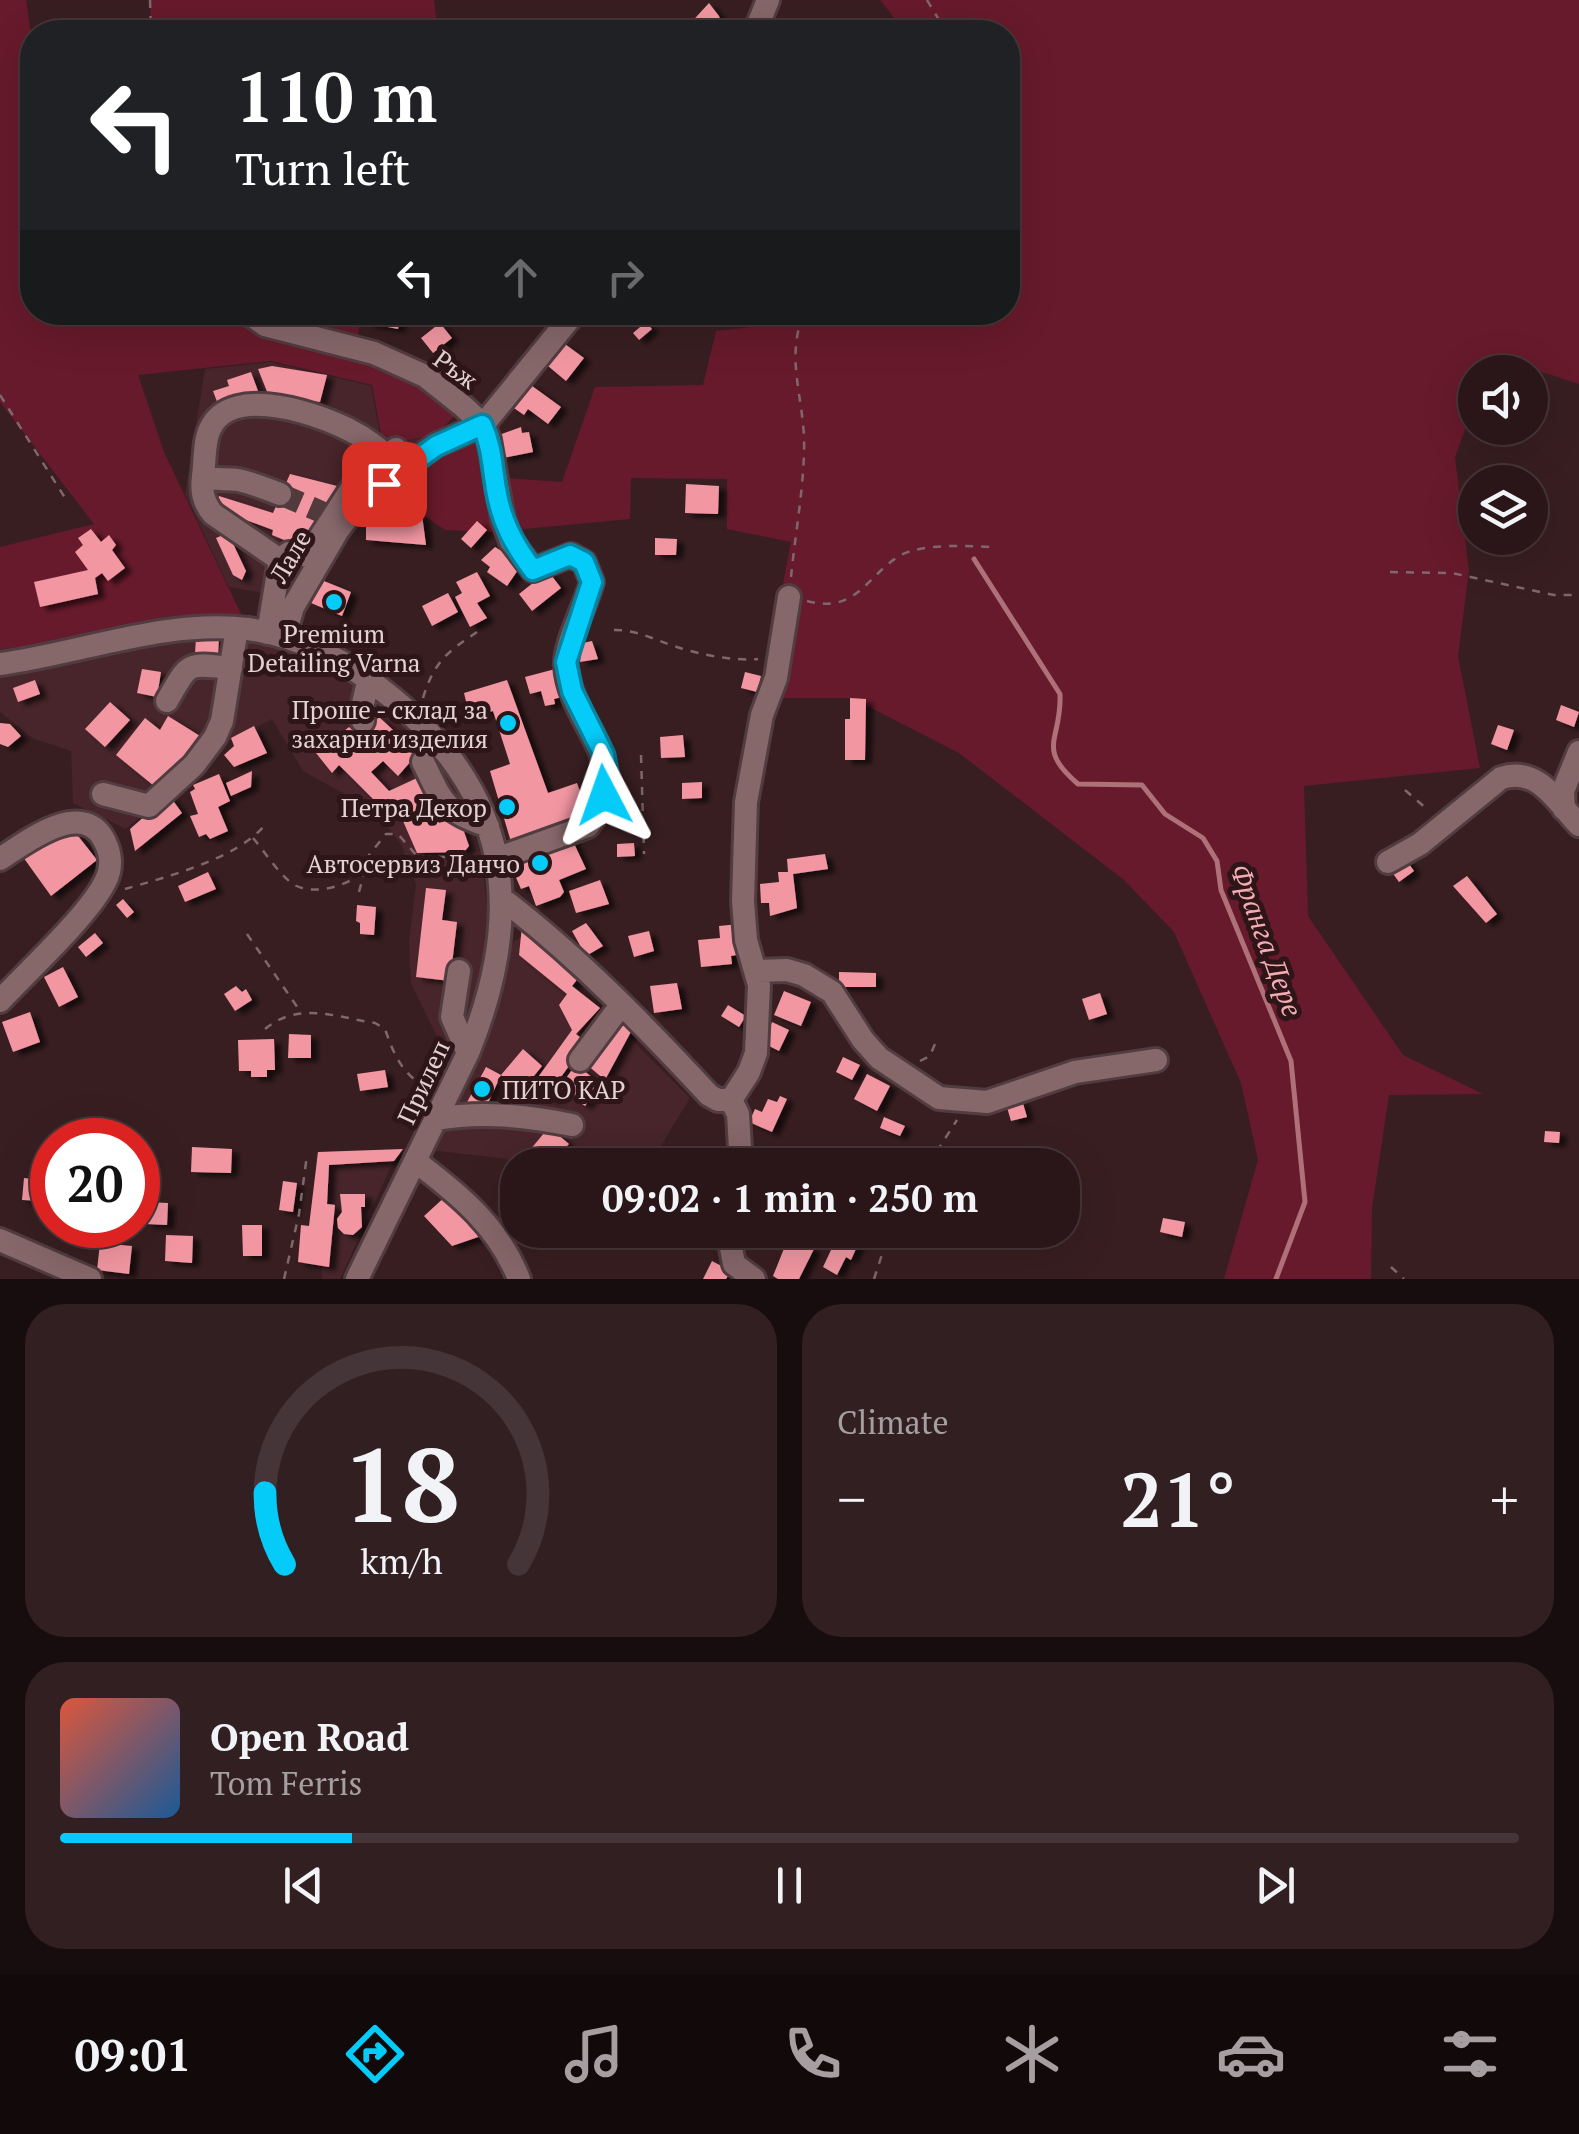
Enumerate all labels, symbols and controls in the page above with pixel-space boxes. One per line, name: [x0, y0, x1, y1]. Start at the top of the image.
text: 110 m: [235, 49, 437, 142]
icon: left: [70, 60, 200, 190]
text: Turn left: [235, 138, 410, 198]
icon: left: [388, 250, 443, 305]
icon: ahead: [493, 250, 548, 305]
icon: right: [598, 250, 653, 305]
street label: Ръж: [427, 342, 485, 397]
map controls: [1458, 355, 1548, 555]
button: sound: [1458, 355, 1548, 445]
pin: [342, 442, 427, 527]
icon: arrive: [357, 457, 412, 512]
button: layers: [1458, 465, 1548, 555]
street label: Лале: [261, 524, 318, 589]
marker: Premium Detailing Varna: [323, 591, 345, 613]
place label: Premium Detailing Varna: [248, 617, 421, 679]
place label: Проше - склад за захарни изделия: [291, 693, 488, 755]
marker: Проше - склад за захарни изделия: [497, 712, 519, 734]
position arrow: [552, 743, 656, 847]
place label: Петра Декор: [341, 791, 487, 824]
marker: Петра Декор: [496, 796, 518, 818]
place label: Автосервиз Данчо: [306, 847, 520, 880]
marker: Автосервиз Данчо: [529, 852, 551, 874]
water label: Франга Дере: [1222, 859, 1312, 1022]
street label: Прилеп: [389, 1035, 457, 1129]
place label: ПИТО КАР: [502, 1073, 625, 1106]
marker: ПИТО КАР: [471, 1078, 493, 1100]
speed limit sign: 20: [30, 1118, 160, 1248]
text: 09:02 · 1 min · 250 m: [602, 1173, 978, 1223]
text: Climate: [837, 1401, 949, 1443]
text: 18: [342, 1414, 460, 1552]
text: 21°: [1120, 1449, 1236, 1548]
text: −: [837, 1462, 866, 1535]
text: +: [1490, 1462, 1519, 1535]
text: km/h: [360, 1537, 442, 1584]
text: Open Road: [210, 1712, 409, 1762]
text: Tom Ferris: [210, 1762, 362, 1804]
icon: previous: [276, 1858, 331, 1913]
icon: pause: [762, 1858, 817, 1913]
icon: next: [1248, 1858, 1303, 1913]
icon: directions: [340, 2019, 410, 2089]
icon: music: [559, 2019, 629, 2089]
icon: phone: [778, 2019, 848, 2089]
icon: climate: [997, 2019, 1067, 2089]
icon: car: [1216, 2019, 1286, 2089]
icon: filters: [1435, 2019, 1505, 2089]
text: 09:01: [74, 2024, 192, 2084]

